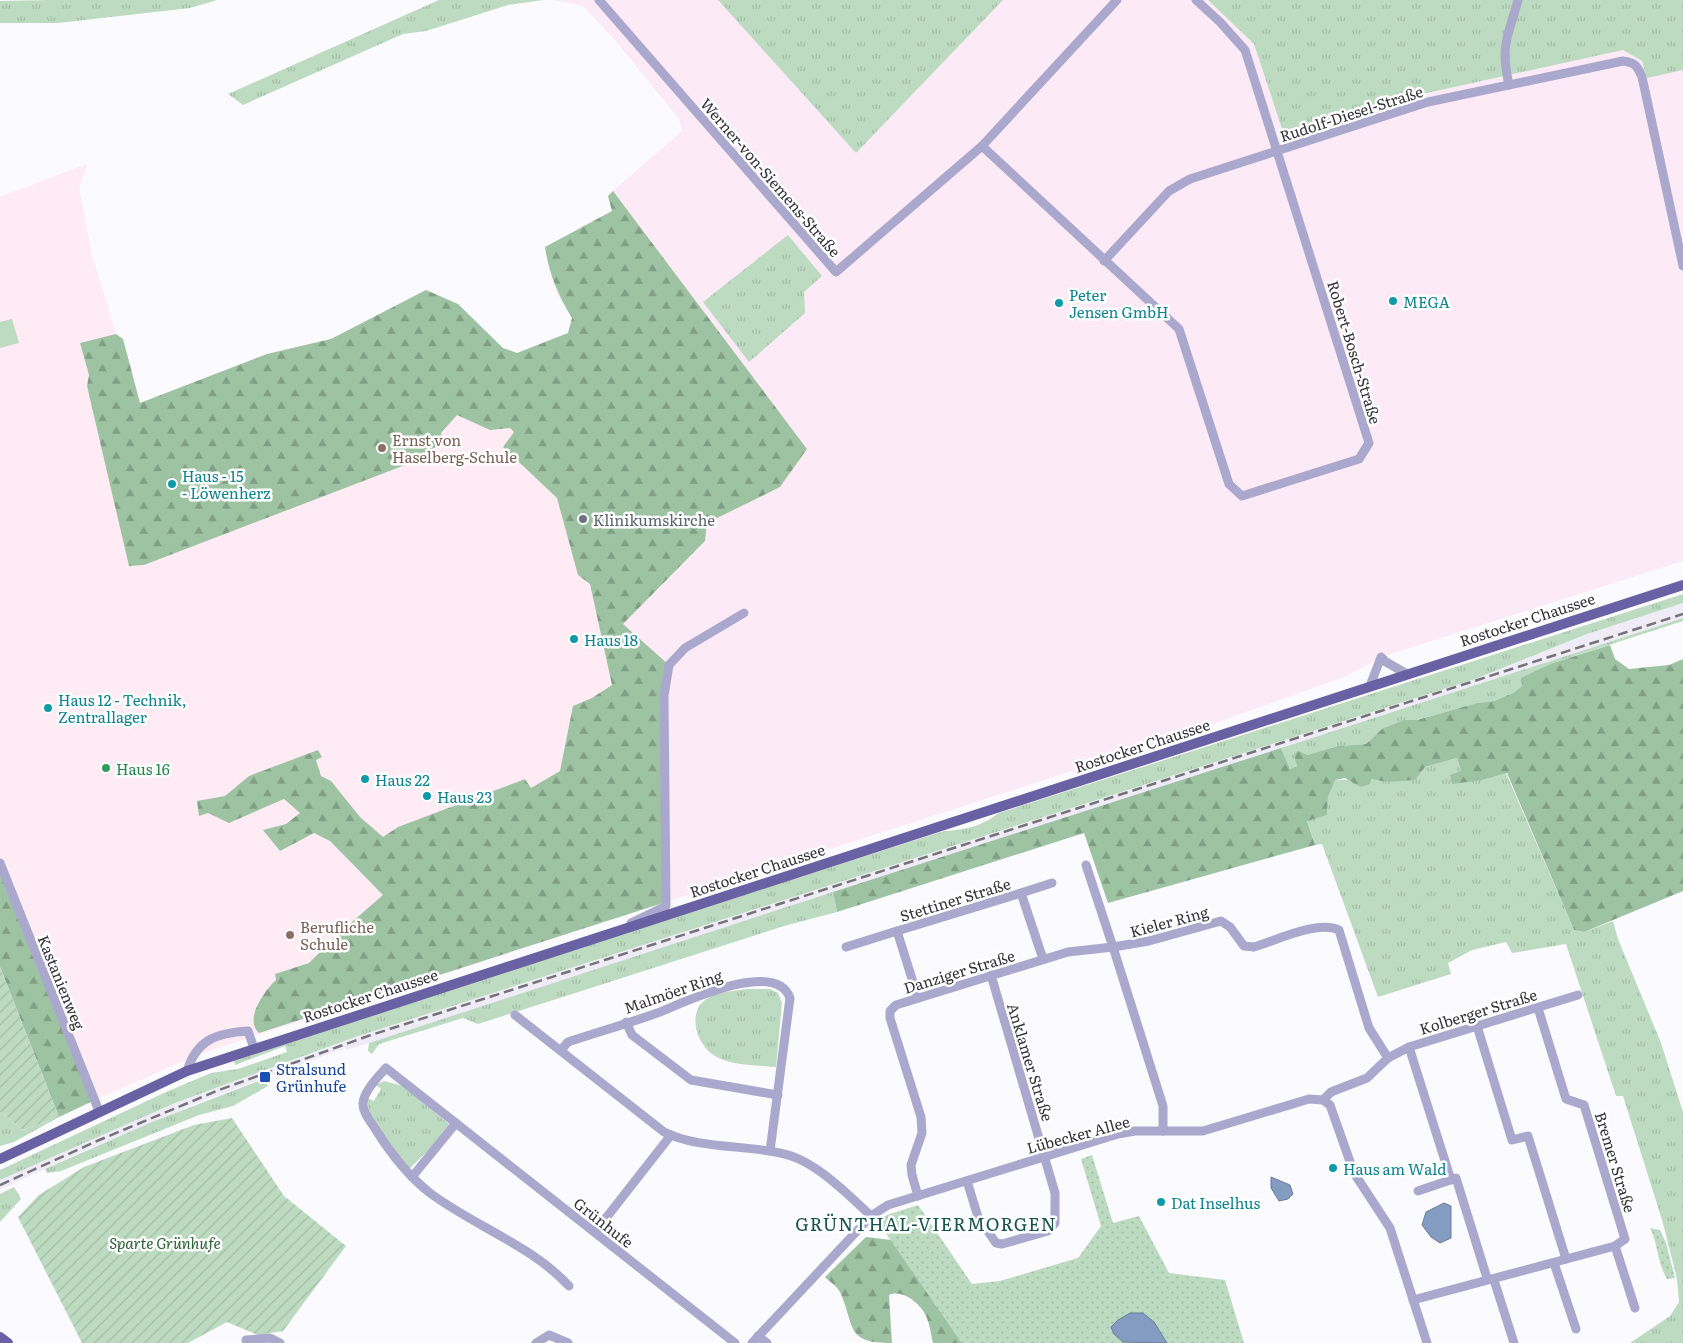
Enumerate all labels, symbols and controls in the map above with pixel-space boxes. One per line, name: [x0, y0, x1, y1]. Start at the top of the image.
street label: Rudolf-Diesel-Straße: [1276, 79, 1426, 147]
street label: Werner-von-Siemens-Straße: [695, 92, 847, 262]
street label: Robert-Bosch-Straße: [1322, 277, 1388, 427]
place label: Peter Jensen GmbH: [1069, 283, 1169, 323]
place label: MEGA: [1403, 290, 1450, 313]
marker: MEGA: [1387, 295, 1399, 307]
marker: Peter Jensen GmbH: [1053, 297, 1065, 309]
place label: Ernst von Haselberg-Schule: [392, 428, 517, 468]
marker: Ernst von Haselberg-Schule: [376, 442, 388, 454]
place label: Haus - 15 - Löwenherz: [182, 464, 271, 504]
marker: Haus - 15 - Löwenherz: [166, 478, 178, 490]
place label: Klinikumskirche: [593, 508, 715, 531]
marker: Klinikumskirche: [577, 513, 589, 525]
street label: Rostocker Chaussee: [1456, 586, 1598, 652]
place label: Haus 18: [584, 628, 638, 651]
marker: Haus 18: [568, 633, 580, 645]
place label: Haus 12 - Technik, Zentrallager: [58, 688, 187, 728]
marker: Haus 12 - Technik, Zentrallager: [42, 702, 54, 714]
street label: Rostocker Chaussee: [1071, 712, 1213, 778]
place label: Haus 16: [116, 757, 170, 780]
marker: Haus 16: [100, 762, 112, 774]
place label: Haus 22: [375, 768, 430, 791]
marker: Haus 22: [359, 773, 371, 785]
place label: Haus 23: [437, 785, 492, 808]
marker: Haus 23: [421, 790, 433, 802]
street label: Rostocker Chaussee: [686, 837, 828, 903]
street label: Stettiner Straße: [897, 871, 1013, 927]
street label: Kieler Ring: [1127, 899, 1212, 943]
place label: Berufliche Schule: [300, 915, 374, 955]
marker: Berufliche Schule: [284, 929, 296, 941]
street label: Kastanienweg: [33, 931, 92, 1033]
street label: Danziger Straße: [901, 943, 1018, 999]
street label: Rostocker Chaussee: [299, 962, 441, 1028]
street label: Malmöer Ring: [621, 963, 726, 1019]
street label: Kolberger Straße: [1416, 982, 1540, 1040]
street label: Anklamer Straße: [1002, 1000, 1060, 1124]
place label: Stralsund Grünhufe: [276, 1057, 347, 1097]
marker: Stralsund Grünhufe: [258, 1070, 272, 1084]
street label: Lübecker Allee: [1024, 1109, 1132, 1159]
street label: Bremer Straße: [1590, 1109, 1642, 1215]
place label: Haus am Wald: [1343, 1157, 1446, 1180]
marker: Haus am Wald: [1327, 1162, 1339, 1174]
street label: Grünhufe: [569, 1191, 639, 1253]
place label: Dat Inselhus: [1171, 1191, 1261, 1214]
marker: Dat Inselhus: [1155, 1196, 1167, 1208]
district label: GRÜNTHAL-VIERMORGEN: [795, 1210, 1057, 1237]
park label: Sparte Grünhufe: [109, 1231, 221, 1254]

